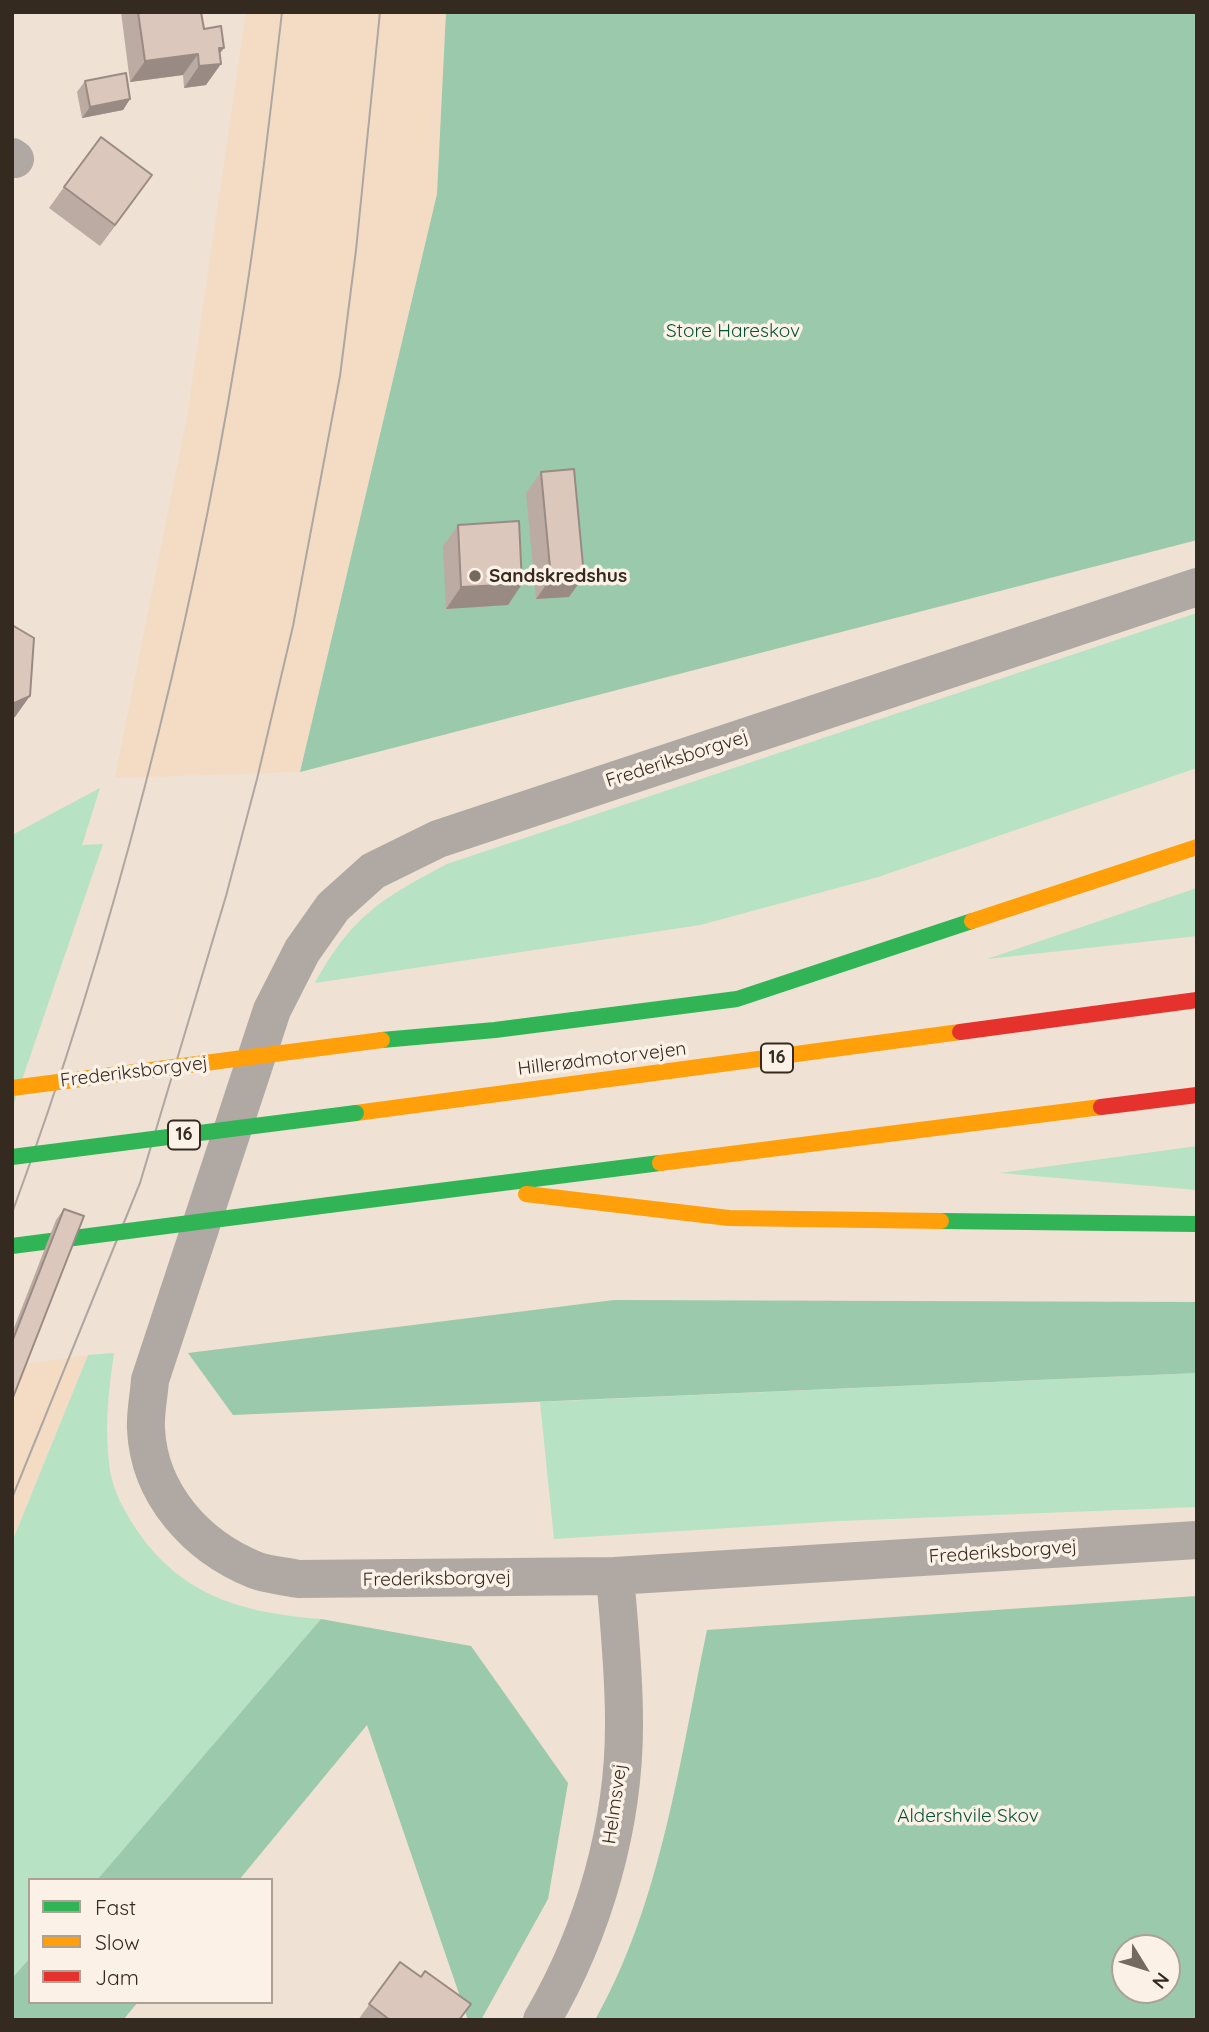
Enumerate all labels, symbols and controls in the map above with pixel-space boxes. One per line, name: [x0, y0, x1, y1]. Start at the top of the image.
park label: Store Hareskov: [666, 320, 800, 342]
place label: Sandskredshus: [489, 565, 627, 587]
marker: Sandskredshus: [467, 568, 483, 584]
street label: Frederiksborgvej: [603, 725, 751, 793]
street label: Hillerødmotorvejen: [516, 1037, 688, 1081]
road number: 16: [761, 1044, 793, 1072]
street label: Frederiksborgvej: [59, 1052, 209, 1092]
road number: 16: [168, 1120, 200, 1150]
street label: Frederiksborgvej: [928, 1535, 1078, 1569]
street label: Frederiksborgvej: [363, 1566, 511, 1592]
street label: Helmsvej: [598, 1762, 632, 1846]
park label: Aldershvile Skov: [897, 1805, 1039, 1827]
legend: [28, 1878, 273, 2004]
text: Fast: [95, 1894, 136, 1920]
text: Slow: [95, 1929, 140, 1955]
north arrow: [1111, 1934, 1181, 2004]
text: Jam: [95, 1964, 139, 1990]
text: N: [1147, 1968, 1175, 1994]

